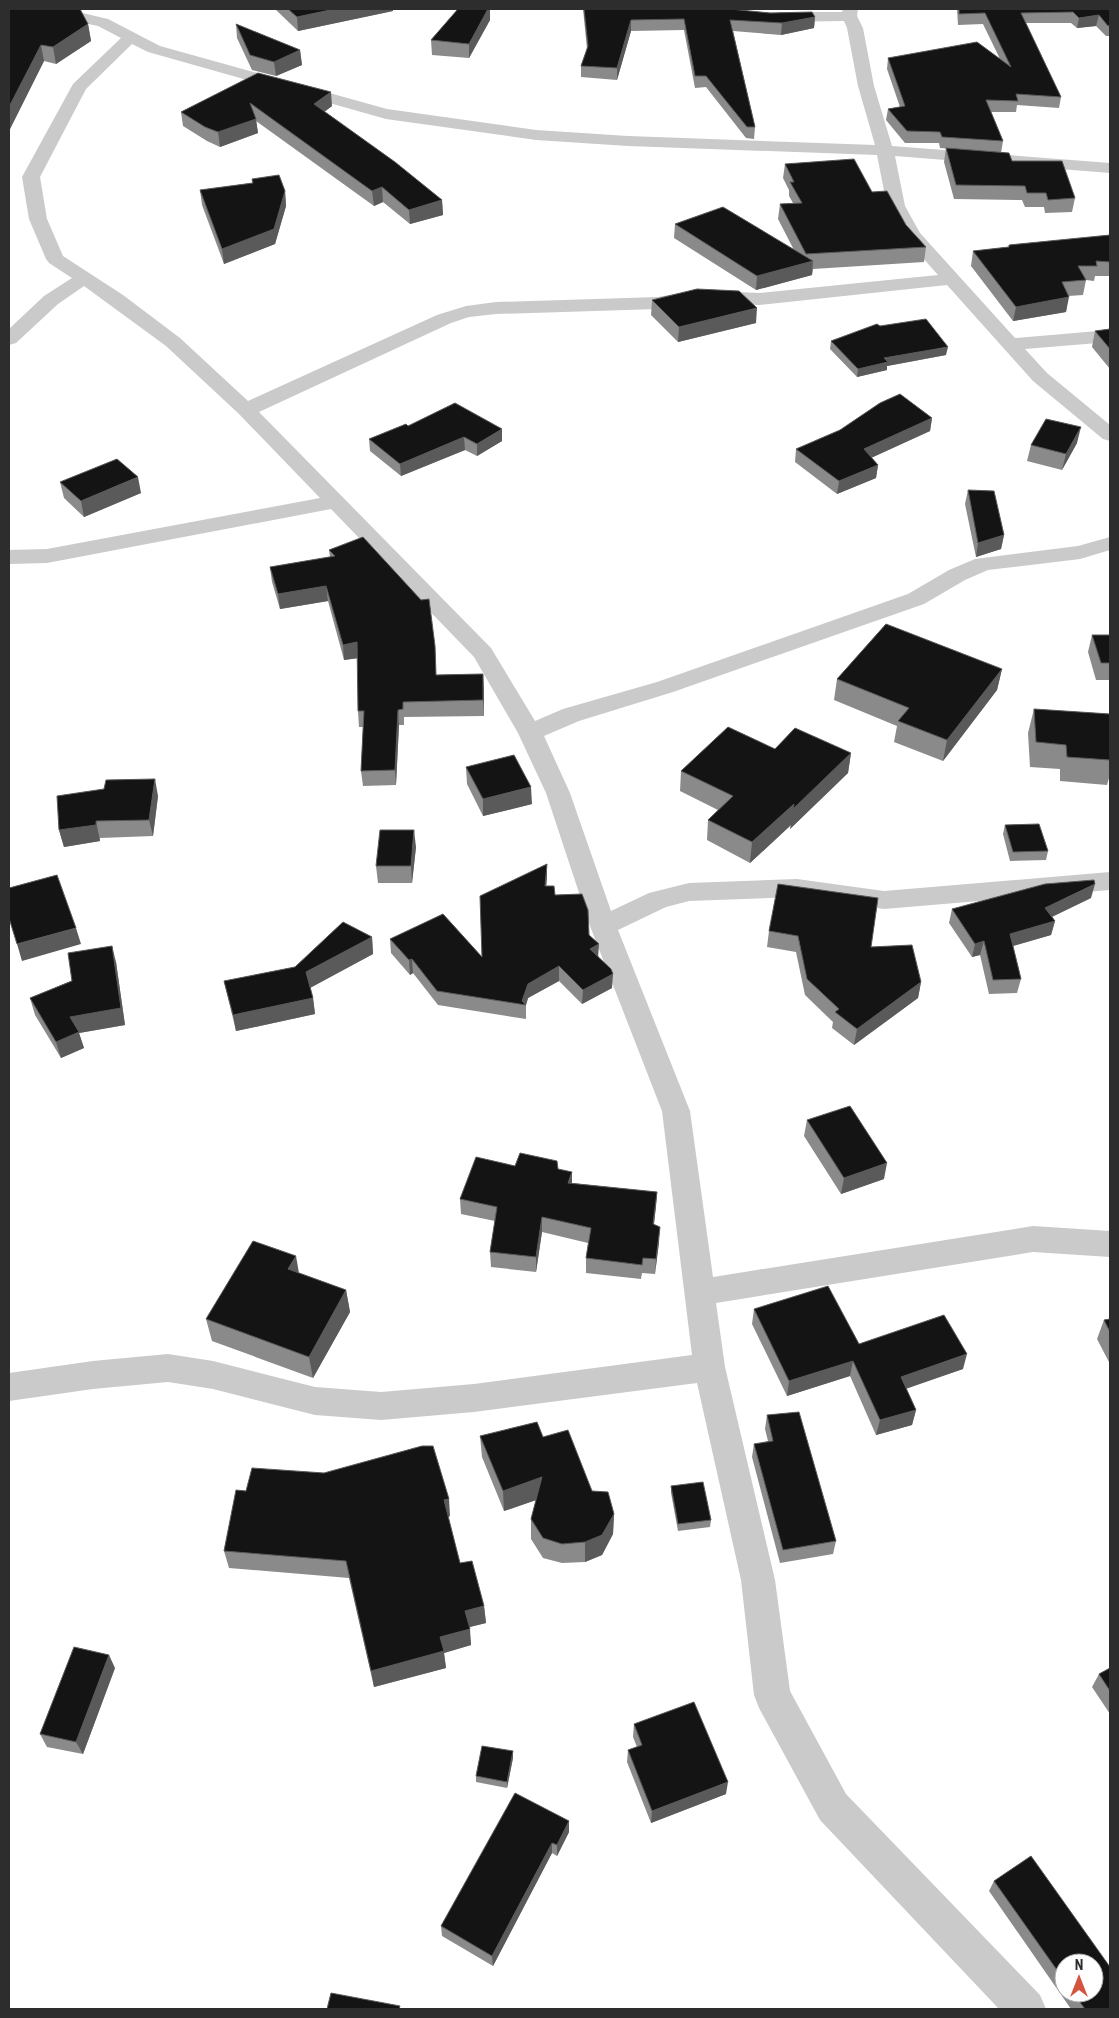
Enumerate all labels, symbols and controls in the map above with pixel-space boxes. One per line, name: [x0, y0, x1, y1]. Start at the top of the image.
north arrow: [1054, 1953, 1104, 2003]
text: N: [1075, 1957, 1083, 1973]

